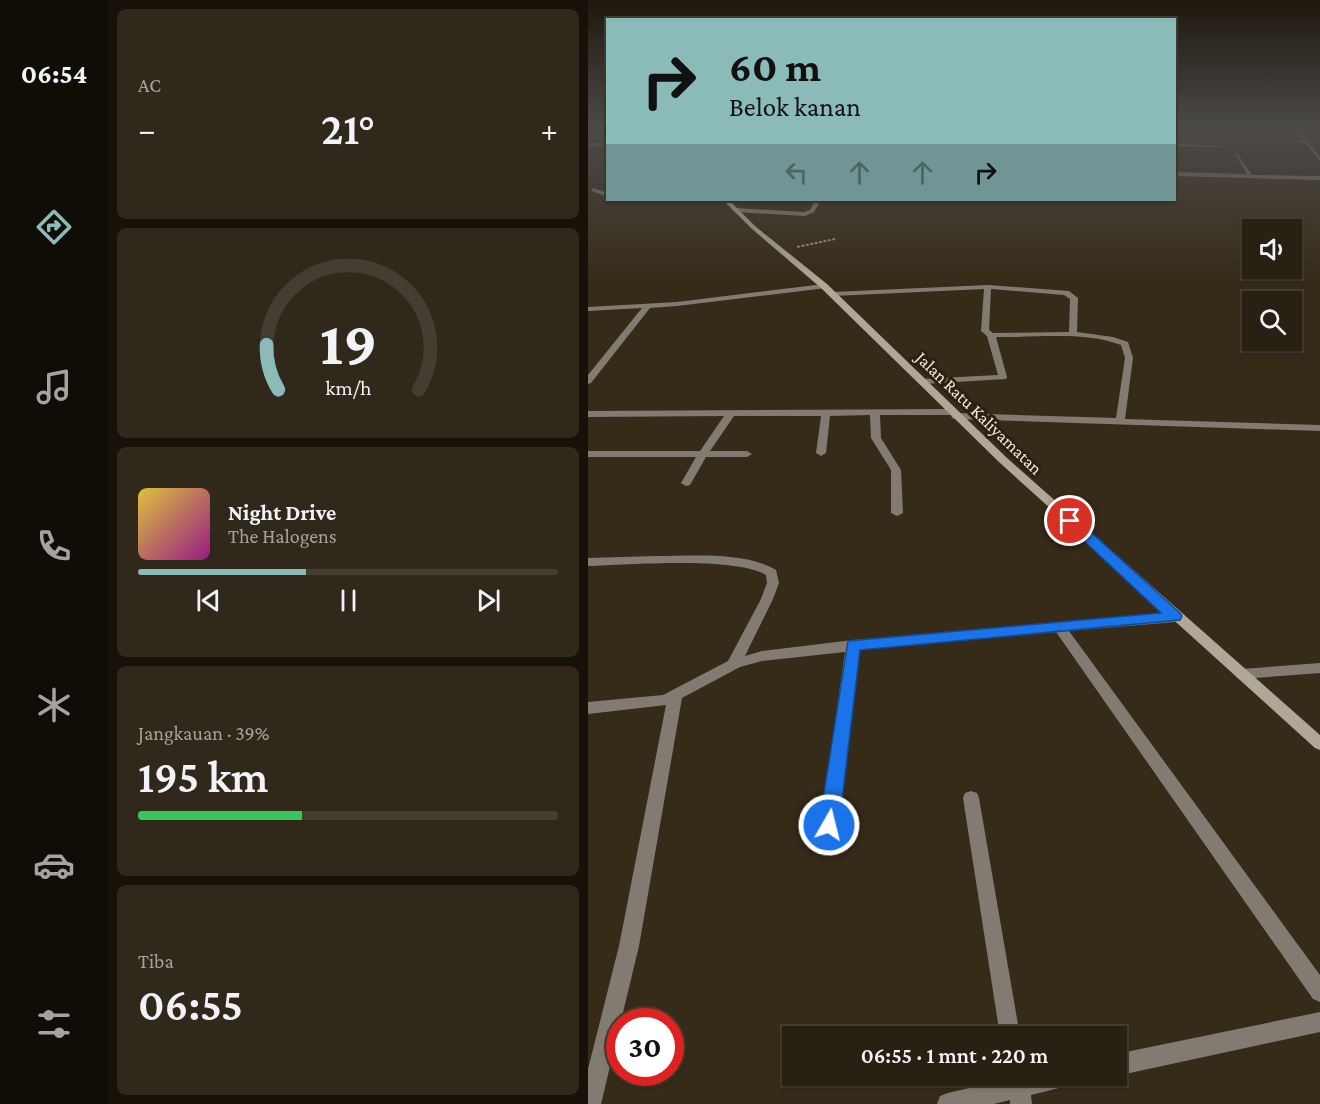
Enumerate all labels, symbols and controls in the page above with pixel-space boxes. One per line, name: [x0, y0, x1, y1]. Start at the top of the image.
icon: right: [630, 42, 708, 120]
text: 60 m: [729, 43, 821, 90]
text: 06:54: [21, 59, 87, 89]
text: AC: [138, 74, 161, 96]
text: Belok kanan: [729, 92, 861, 122]
text: 21°: [321, 104, 375, 154]
text: −: [138, 111, 155, 148]
text: +: [541, 111, 558, 148]
icon: left: [780, 156, 813, 189]
icon: ahead: [843, 156, 876, 189]
icon: ahead: [906, 156, 939, 189]
icon: right: [969, 156, 1002, 189]
icon: directions: [33, 206, 75, 248]
map controls: [1242, 219, 1302, 351]
button: sound: [1242, 219, 1302, 279]
button: search: [1242, 291, 1302, 351]
text: 19: [319, 308, 377, 377]
street label: Jalan Ratu Kaliyamatan: [910, 346, 1047, 479]
icon: music: [33, 366, 75, 408]
text: km/h: [325, 376, 372, 400]
pin: [1044, 495, 1095, 546]
text: Night Drive: [228, 500, 336, 525]
icon: arrive: [1053, 504, 1086, 537]
icon: phone: [33, 525, 75, 567]
text: The Halogens: [228, 525, 337, 547]
icon: previous: [192, 584, 225, 617]
icon: pause: [332, 584, 365, 617]
icon: next: [472, 584, 505, 617]
icon: climate: [33, 684, 75, 726]
text: Jangkauan · 39%: [138, 722, 270, 744]
text: 195 km: [138, 752, 268, 802]
position arrow: [797, 793, 861, 857]
icon: car: [33, 844, 75, 886]
text: Tiba: [138, 950, 174, 972]
text: 06:55: [138, 980, 243, 1030]
icon: filters: [33, 1003, 75, 1045]
speed limit sign: 30: [606, 1008, 684, 1086]
text: 06:55 · 1 mnt · 220 m: [861, 1043, 1048, 1068]

